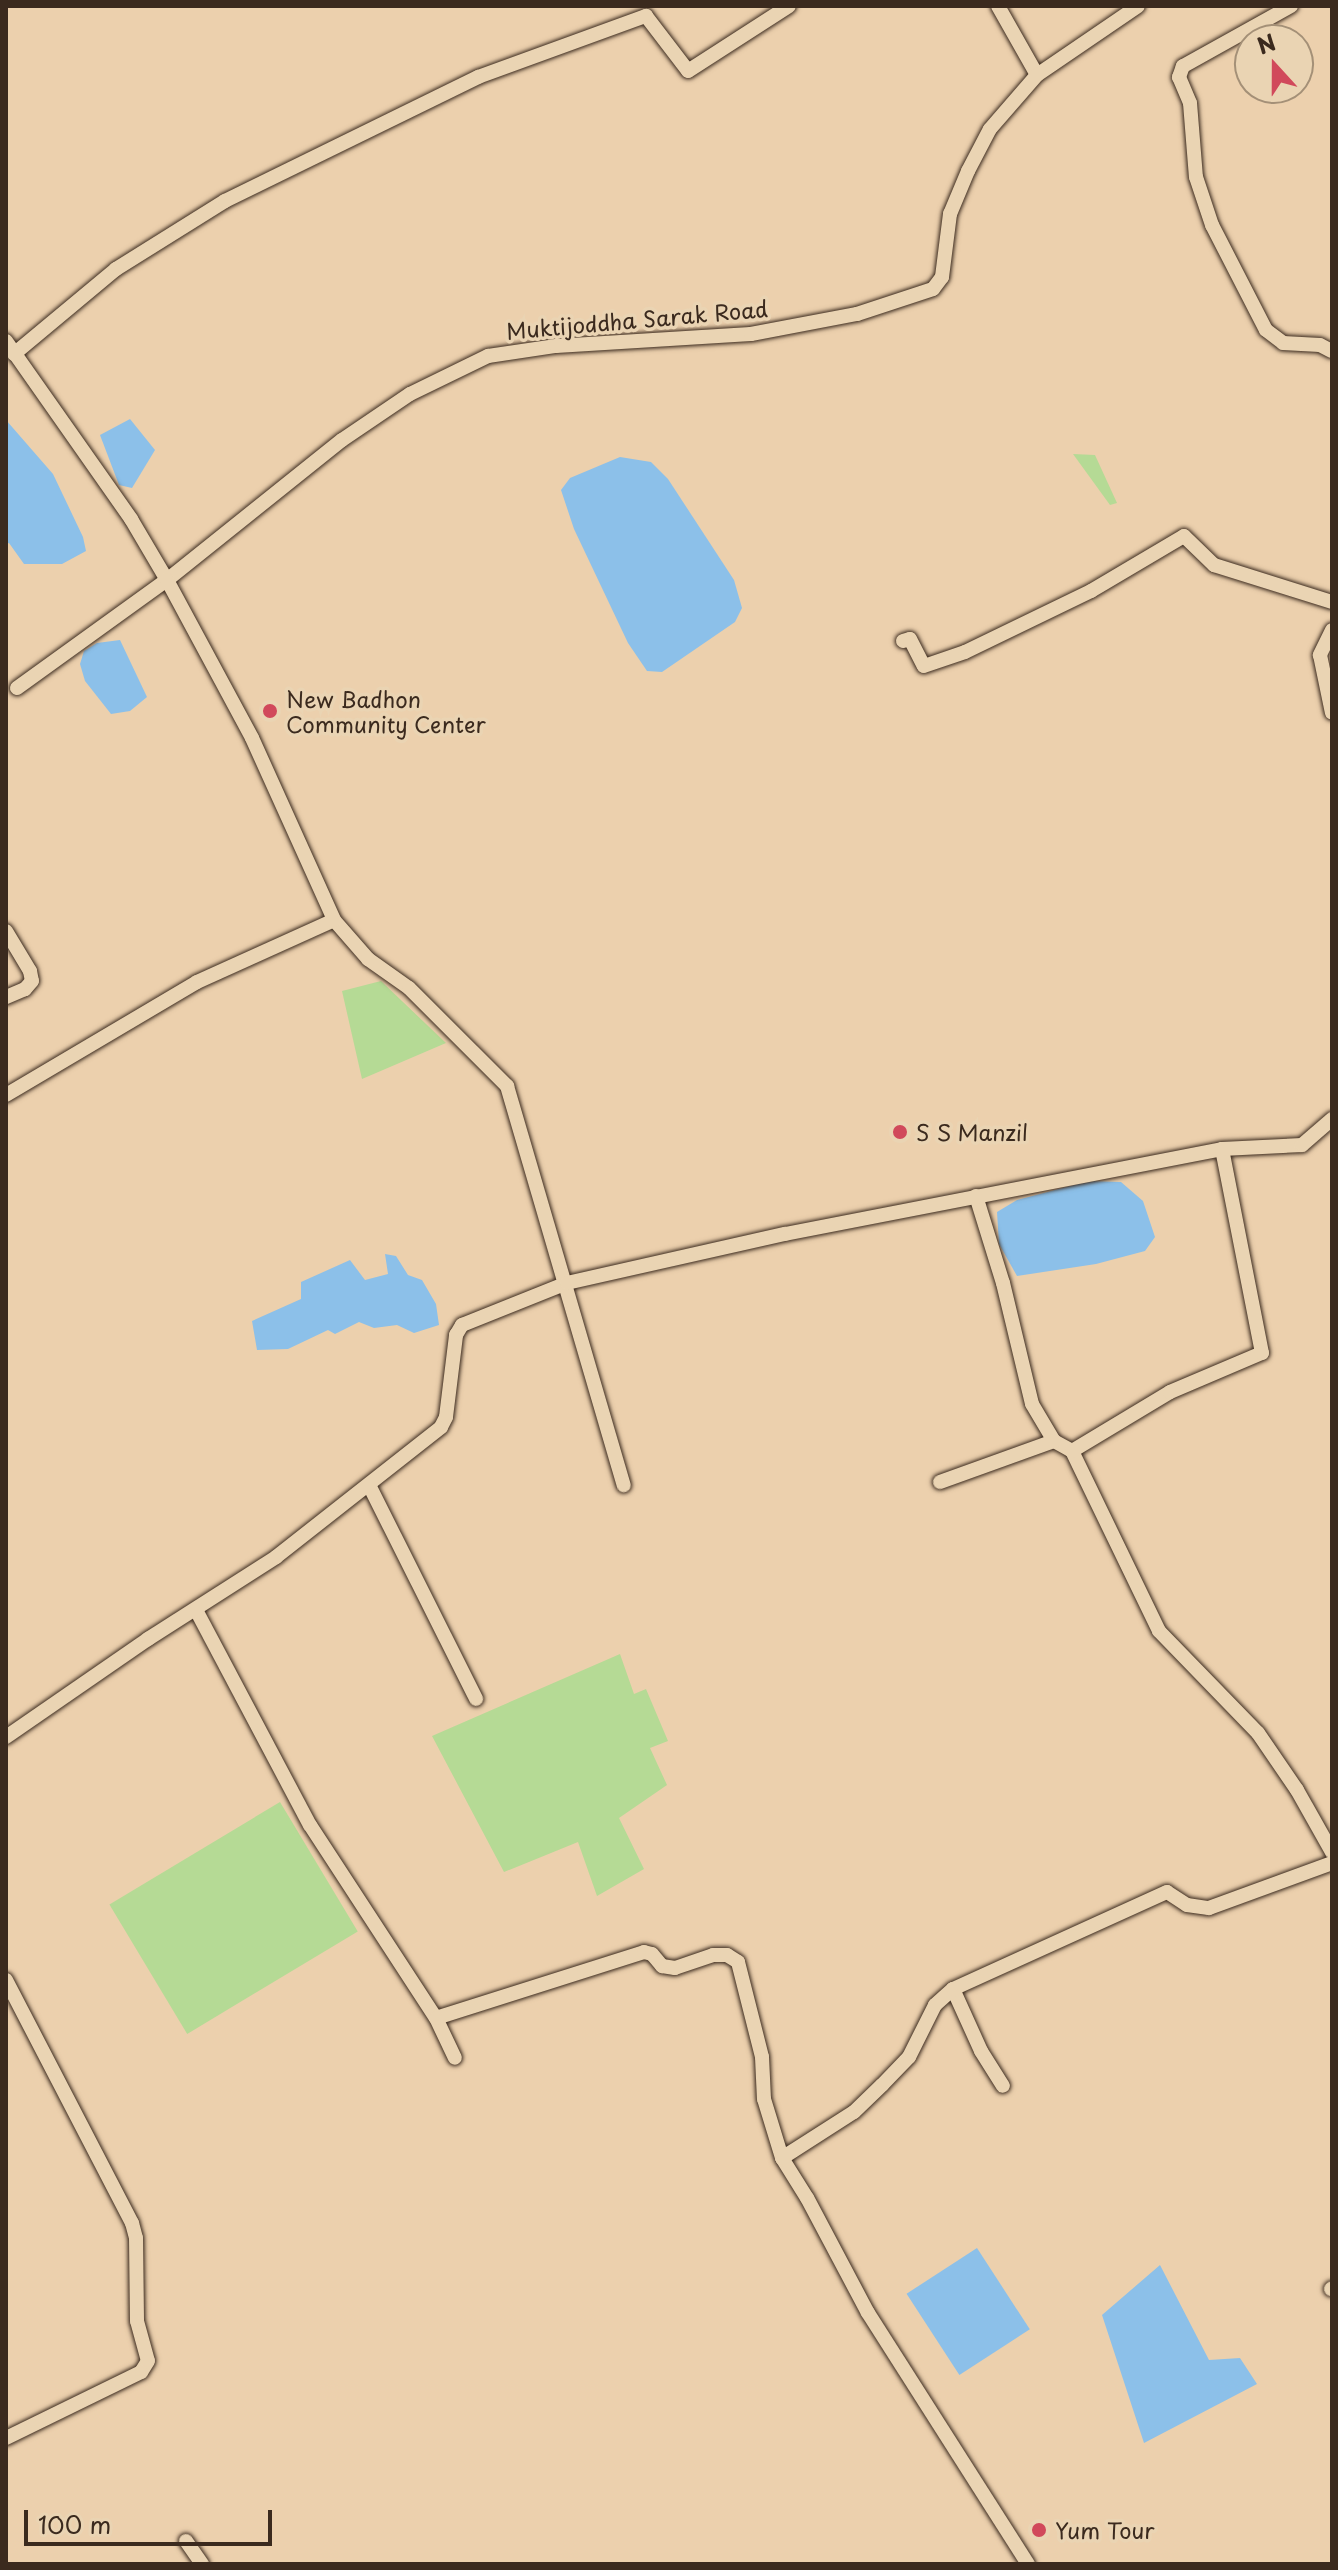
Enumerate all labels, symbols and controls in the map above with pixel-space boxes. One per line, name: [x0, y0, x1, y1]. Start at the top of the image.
north arrow: [1234, 24, 1314, 104]
text: N: [1252, 24, 1280, 62]
street label: Muktijoddha Sarak Road: [506, 294, 768, 344]
place label: New Badhon Community Center: [286, 685, 488, 736]
marker: New Badhon Community Center: [261, 702, 279, 720]
place label: S S Manzil: [916, 1119, 1029, 1145]
marker: S S Manzil: [891, 1123, 909, 1141]
scale bar: [28, 2494, 276, 2544]
text: 100 m: [38, 2506, 111, 2542]
place label: Yum Tour: [1055, 2517, 1155, 2543]
marker: Yum Tour: [1030, 2521, 1048, 2539]

